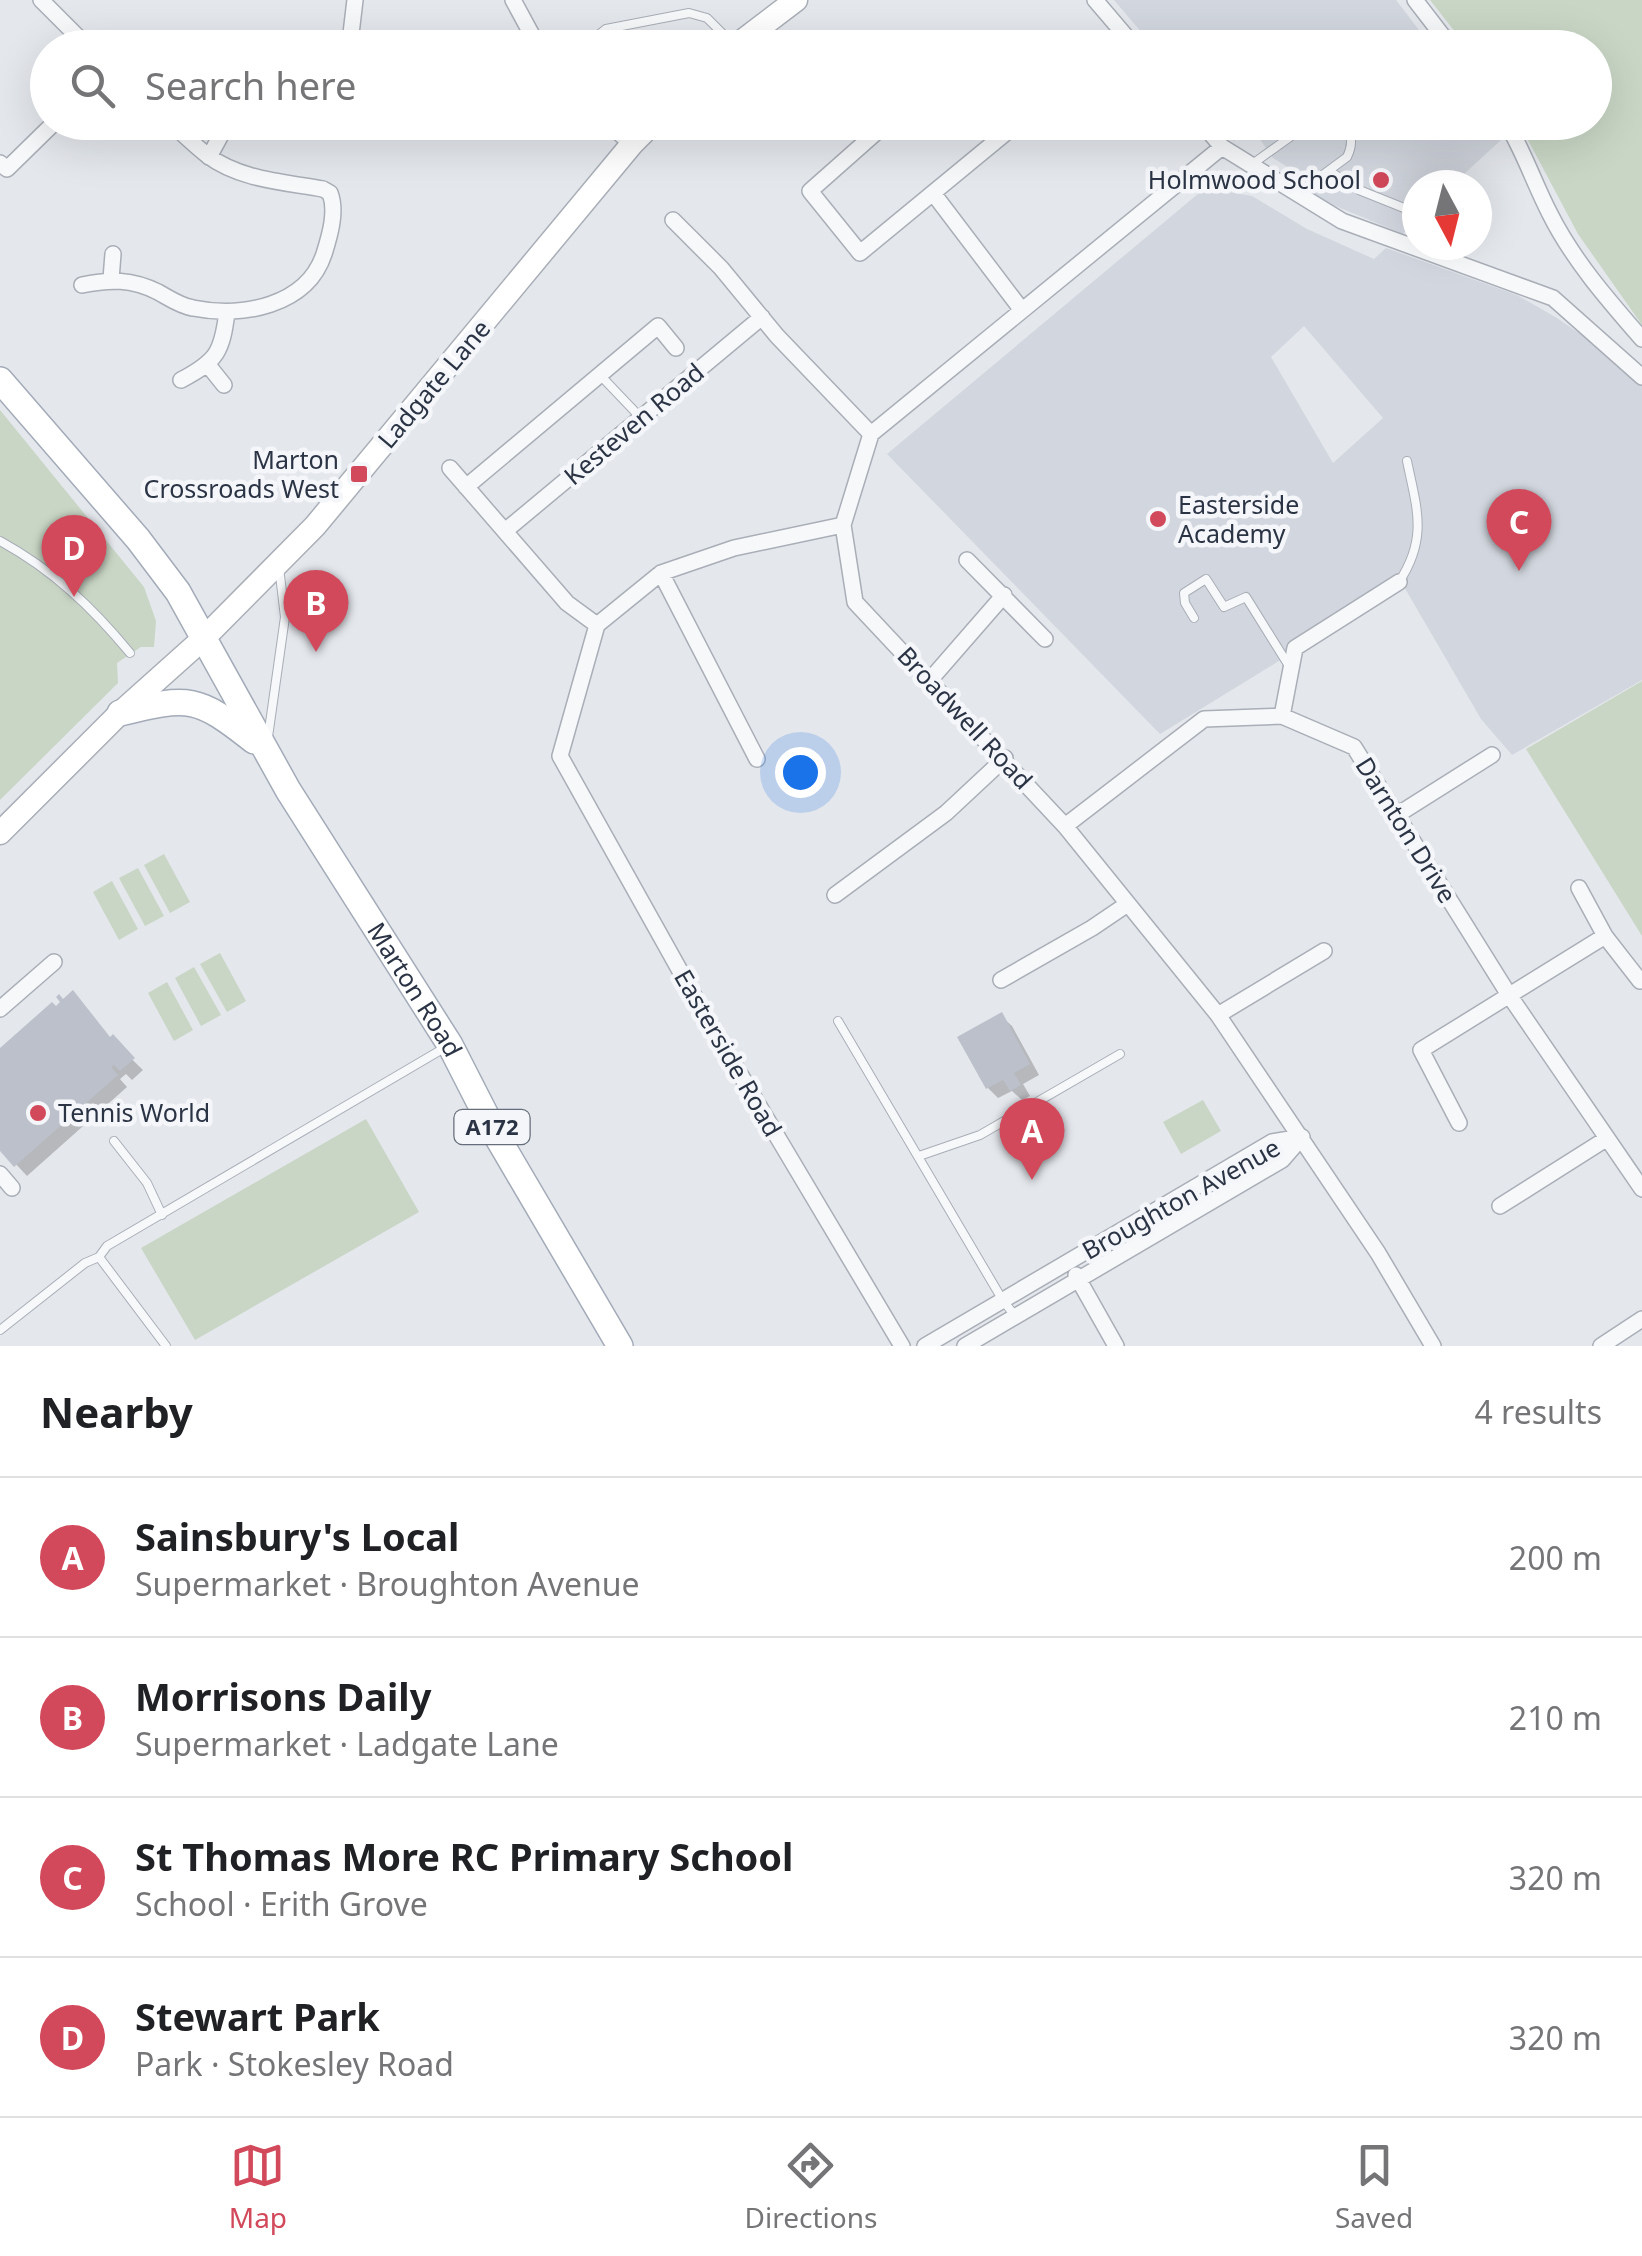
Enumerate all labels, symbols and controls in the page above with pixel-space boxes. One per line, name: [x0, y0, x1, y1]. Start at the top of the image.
search box: [30, 30, 1612, 140]
icon: search: [65, 58, 120, 113]
text: Search here: [145, 59, 356, 111]
place label: Holmwood School: [1148, 162, 1361, 196]
marker: Holmwood School: [1370, 169, 1392, 191]
north arrow: [1402, 170, 1492, 260]
street label: Ladgate Lane: [369, 312, 497, 455]
street label: Kesteven Road: [556, 355, 711, 492]
place label: Marton Crossroads West: [144, 442, 339, 505]
marker: Marton Crossroads West: [348, 463, 370, 485]
place label: Easterside Academy: [1178, 487, 1299, 550]
pin: C: [1486, 488, 1552, 571]
marker: Easterside Academy: [1147, 508, 1169, 530]
pin: D: [42, 514, 106, 597]
pin: B: [284, 570, 348, 652]
street label: Broadwell Road: [891, 639, 1041, 796]
your location: [775, 747, 826, 798]
street label: Darnton Drive: [1348, 750, 1465, 909]
street label: Marton Road: [360, 915, 471, 1062]
street label: Easterside Road: [667, 963, 791, 1142]
place label: Tennis World: [58, 1095, 210, 1129]
pin: A: [1000, 1098, 1064, 1180]
marker: Tennis World: [27, 1102, 49, 1124]
road number: A172: [454, 1110, 530, 1144]
street label: Broughton Avenue: [1075, 1130, 1286, 1267]
text: Nearby: [40, 1383, 193, 1440]
text: 4 results: [1475, 1390, 1602, 1433]
text: Sainsbury's Local: [135, 1510, 459, 1562]
text: A: [61, 1536, 84, 1579]
text: 200 m: [1509, 1536, 1602, 1579]
text: Supermarket · Broughton Avenue: [135, 1562, 640, 1605]
text: Morrisons Daily: [135, 1670, 431, 1722]
text: B: [62, 1696, 83, 1739]
text: 210 m: [1509, 1696, 1602, 1739]
text: Supermarket · Ladgate Lane: [135, 1722, 559, 1765]
text: St Thomas More RC Primary School: [135, 1830, 793, 1882]
text: C: [62, 1856, 83, 1899]
text: 320 m: [1509, 1856, 1602, 1899]
text: School · Erith Grove: [135, 1882, 428, 1925]
text: Stewart Park: [135, 1990, 380, 2042]
text: D: [61, 2016, 84, 2059]
text: 320 m: [1509, 2016, 1602, 2059]
text: Park · Stokesley Road: [135, 2042, 454, 2085]
tab: Map: [229, 2138, 287, 2236]
tab: Directions: [745, 2138, 877, 2236]
tab: Saved: [1335, 2138, 1413, 2236]

